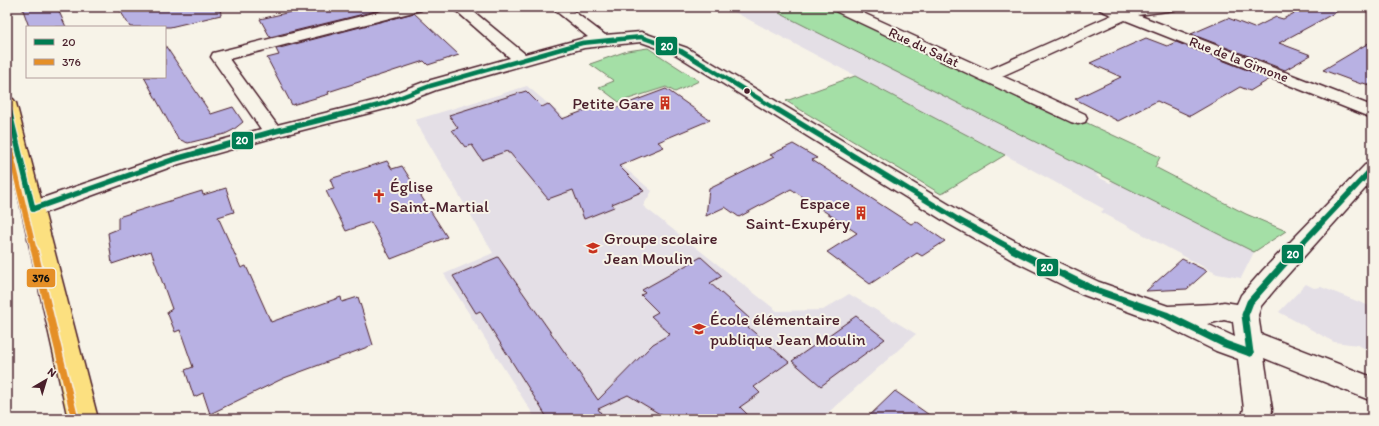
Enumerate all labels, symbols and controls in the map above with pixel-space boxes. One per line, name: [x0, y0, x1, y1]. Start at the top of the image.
street label: Rue du Salat: [886, 24, 962, 71]
legend: [26, 26, 166, 78]
street label: Rue de la Gimone: [1187, 33, 1291, 86]
text: 20: [62, 35, 76, 49]
line badge: 20: [655, 36, 678, 56]
text: 20: [661, 40, 674, 53]
text: 376: [62, 55, 81, 69]
unlabelled marker: [742, 86, 752, 96]
place label: Petite Gare: [572, 93, 654, 113]
building icon: Petite Gare: [657, 95, 673, 111]
line badge: 20: [231, 131, 254, 150]
text: 20: [236, 134, 249, 147]
place label: Église Saint-Martial: [390, 176, 489, 216]
church icon: Église Saint-Martial: [371, 188, 387, 204]
place label: Espace Saint-Exupéry: [746, 193, 850, 233]
building icon: Espace Saint-Exupéry: [853, 205, 869, 221]
place label: Groupe scolaire Jean Moulin: [604, 228, 718, 268]
school or university icon: Groupe scolaire Jean Moulin: [585, 240, 601, 256]
line badge: 20: [1281, 244, 1304, 264]
text: 20: [1287, 248, 1300, 261]
line badge: 20: [1036, 258, 1059, 277]
text: 20: [1041, 261, 1054, 274]
line badge: 376: [26, 268, 56, 288]
text: 376: [32, 272, 50, 285]
place label: École élémentaire publique Jean Moulin: [710, 309, 866, 349]
school or university icon: École élémentaire publique Jean Moulin: [691, 321, 707, 337]
north arrow: [26, 360, 66, 400]
text: N: [45, 365, 59, 380]

